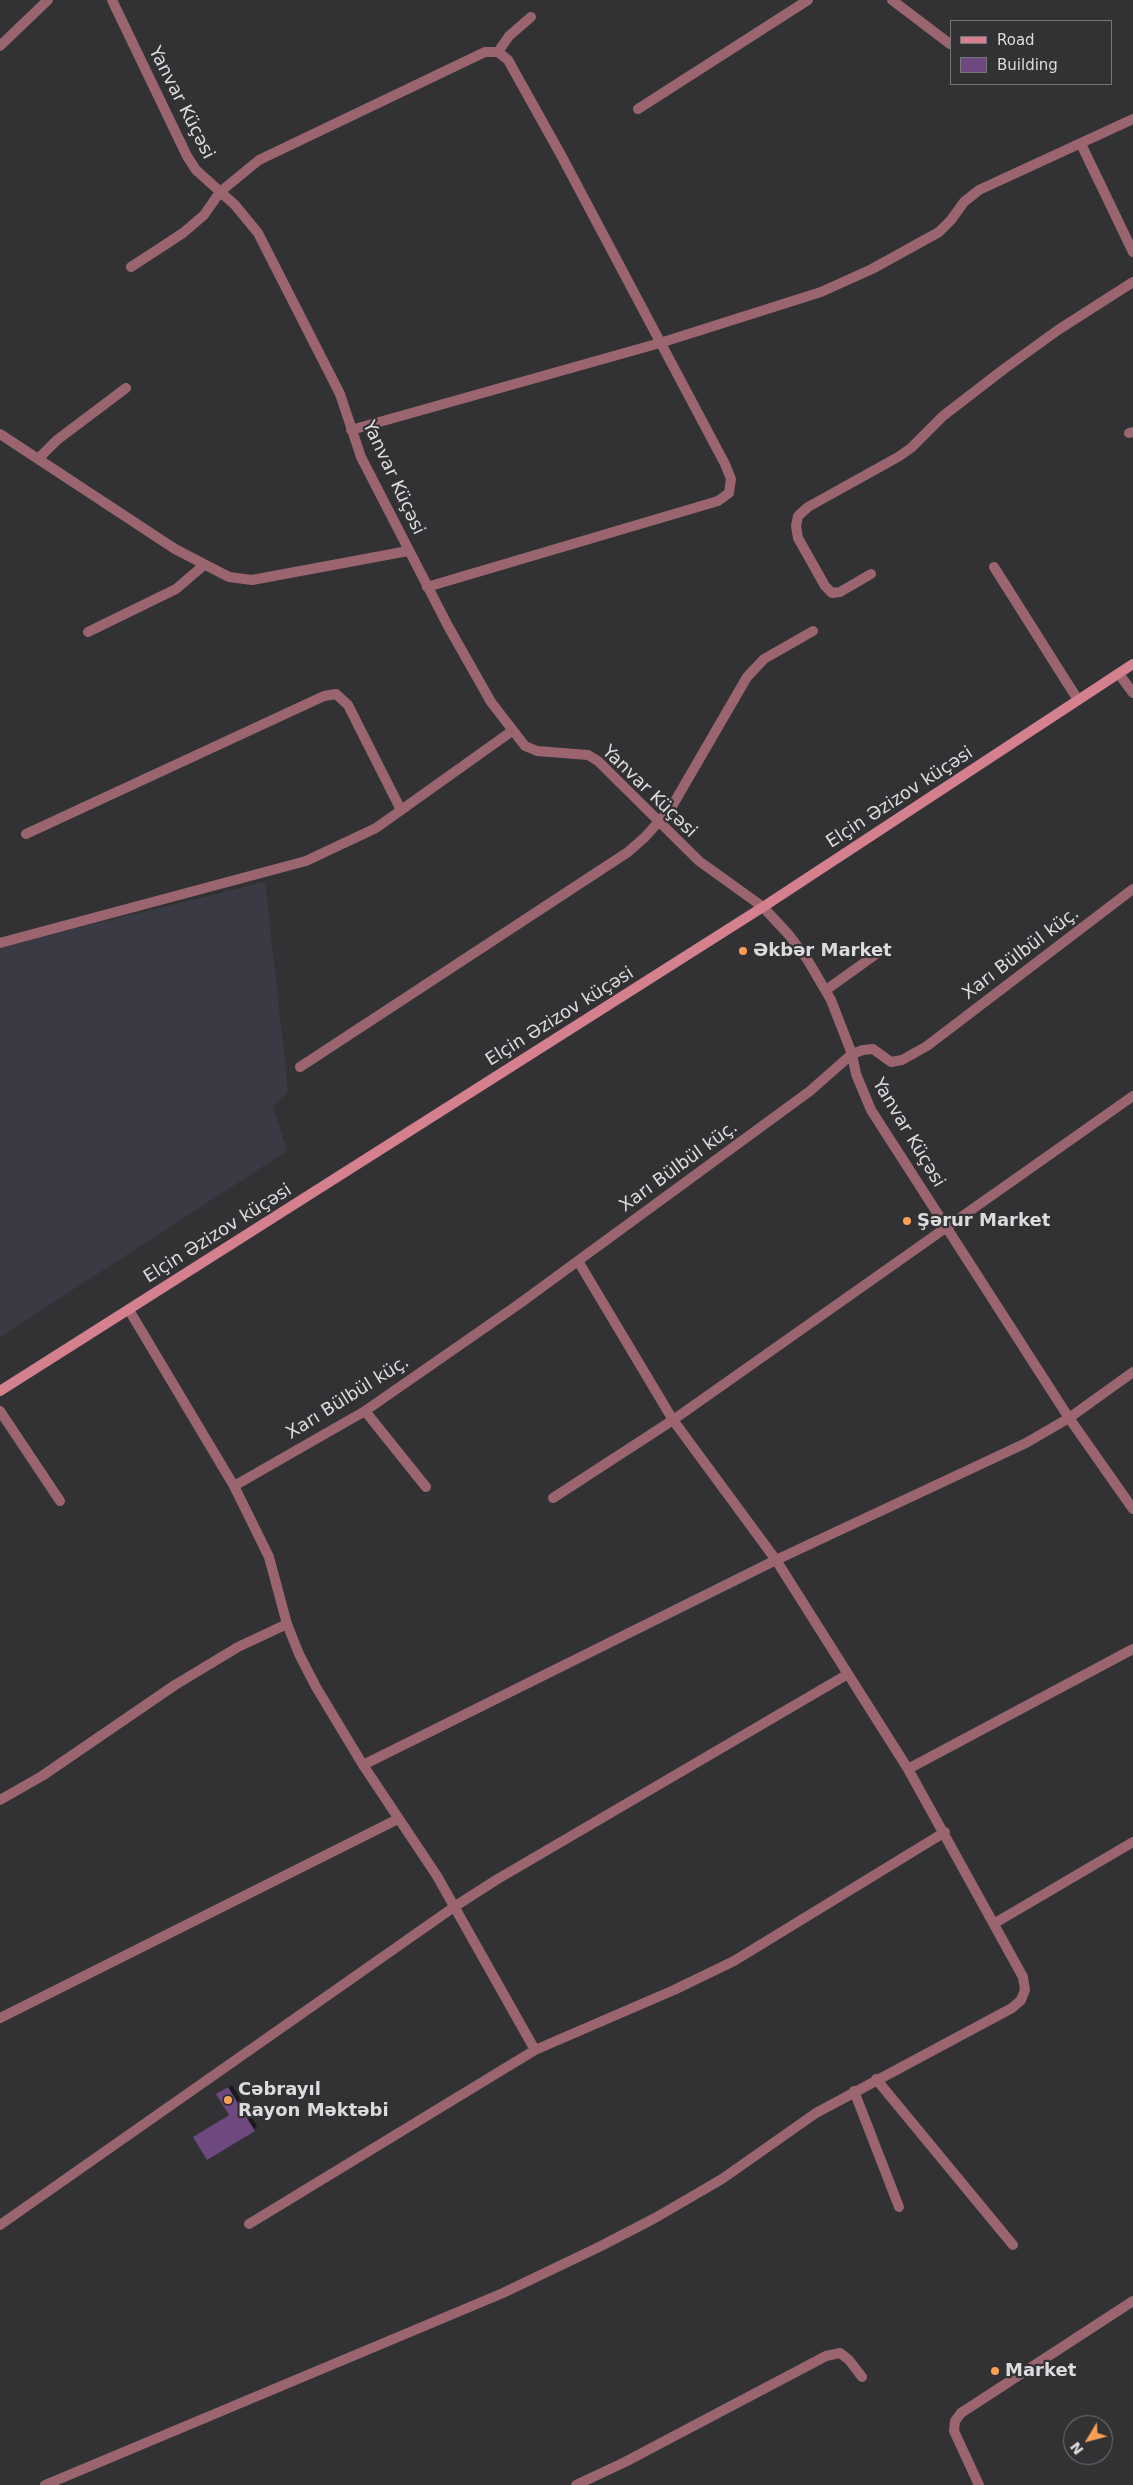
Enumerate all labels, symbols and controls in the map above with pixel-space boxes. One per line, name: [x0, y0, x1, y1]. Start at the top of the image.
legend: [950, 20, 1113, 85]
text: Road: [997, 31, 1035, 49]
street label: Yanvar Küçəsi: [143, 43, 219, 163]
text: Building: [997, 56, 1058, 74]
street label: Yanvar Küçəsi: [357, 418, 429, 538]
street label: Yanvar Küçəsi: [597, 741, 701, 843]
street label: Elçin Əzizov küçəsi: [823, 743, 977, 853]
street label: Xarı Bülbül küç.: [958, 903, 1084, 1005]
place label: Əkbər Market: [753, 940, 892, 962]
marker: Əkbər Market: [737, 945, 749, 957]
street label: Elçin Əzizov küçəsi: [482, 963, 638, 1071]
street label: Yanvar Küçəsi: [867, 1075, 949, 1191]
street label: Xarı Bülbül küç.: [616, 1117, 742, 1217]
street label: Elçin Əzizov küçəsi: [140, 1180, 296, 1288]
place label: Şərur Market: [917, 1210, 1050, 1232]
marker: Şərur Market: [901, 1215, 913, 1227]
street label: Xarı Bülbül küç.: [283, 1352, 413, 1444]
place label: Cəbrayıl Rayon Məktəbi: [238, 2079, 389, 2122]
marker: Cəbrayıl Rayon Məktəbi: [222, 2094, 234, 2106]
place label: Market: [1005, 2360, 1076, 2382]
marker: Market: [989, 2365, 1001, 2377]
north arrow: [1063, 2415, 1113, 2465]
text: N: [1067, 2439, 1087, 2458]

